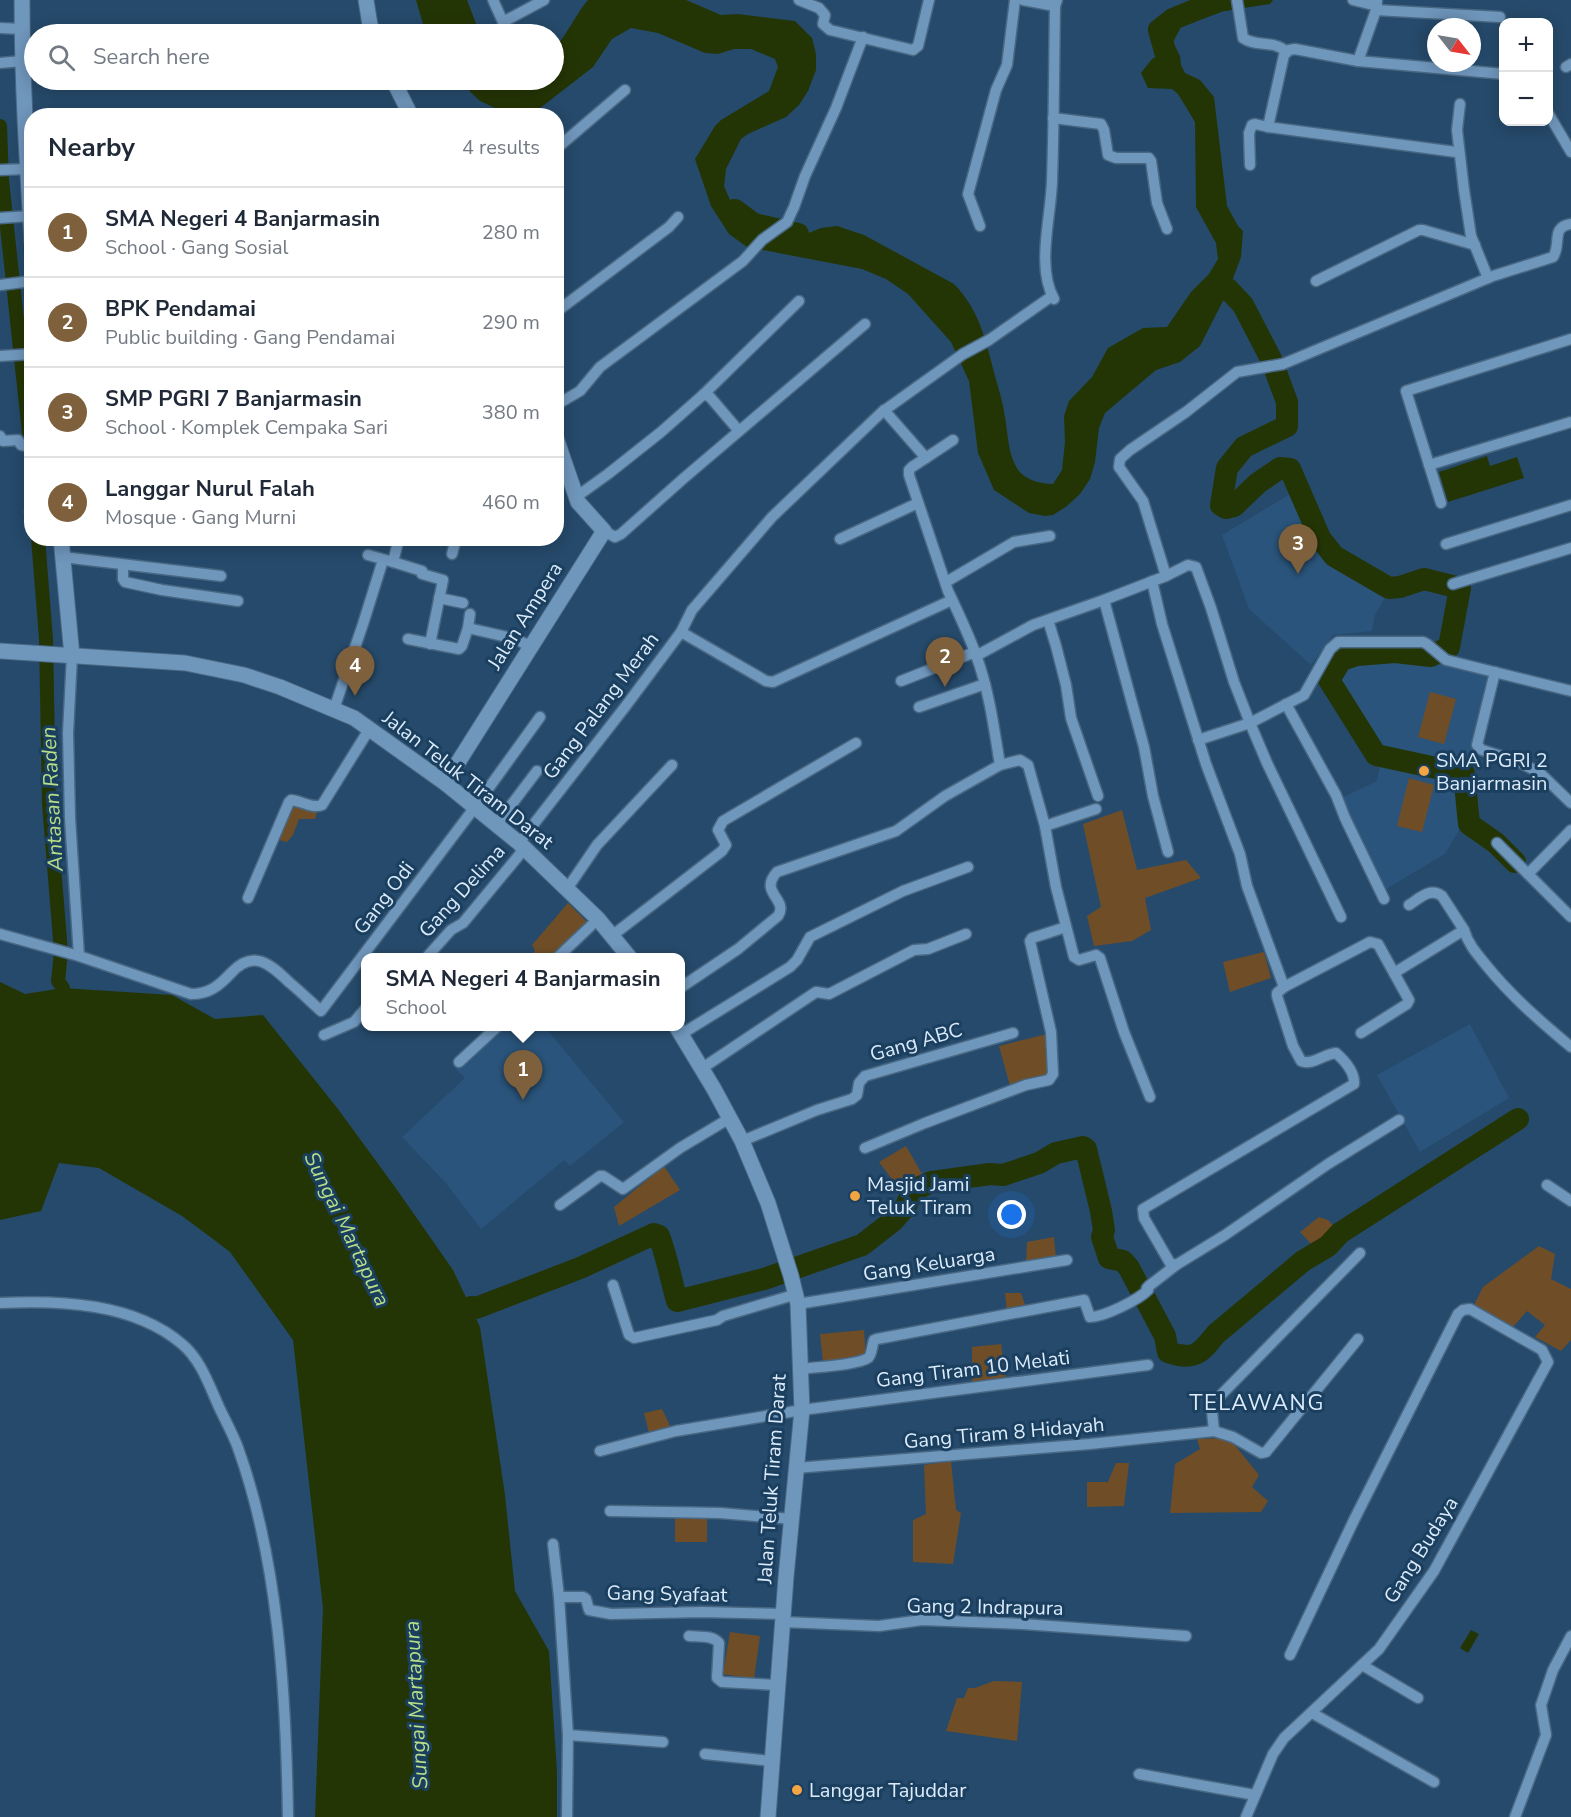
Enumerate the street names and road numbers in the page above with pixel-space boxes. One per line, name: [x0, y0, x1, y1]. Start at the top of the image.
street label: Jalan Ampera: [481, 557, 569, 676]
street label: Gang Palang Merah: [537, 627, 665, 785]
street label: Jalan Teluk Tiram Darat: [376, 704, 560, 856]
street label: Gang Delima: [413, 838, 511, 944]
street label: Gang Odi: [348, 856, 420, 940]
street label: Gang ABC: [867, 1016, 965, 1068]
street label: Gang Keluarga: [861, 1240, 997, 1288]
street label: Gang Tiram 10 Melati: [875, 1344, 1071, 1394]
street label: Jalan Teluk Tiram Darat: [751, 1372, 793, 1586]
street label: Gang Tiram 8 Hidayah: [903, 1411, 1105, 1455]
street label: Gang Budaya: [1378, 1492, 1464, 1608]
street label: Gang Syafaat: [606, 1579, 729, 1609]
street label: Gang 2 Indrapura: [906, 1592, 1064, 1622]

